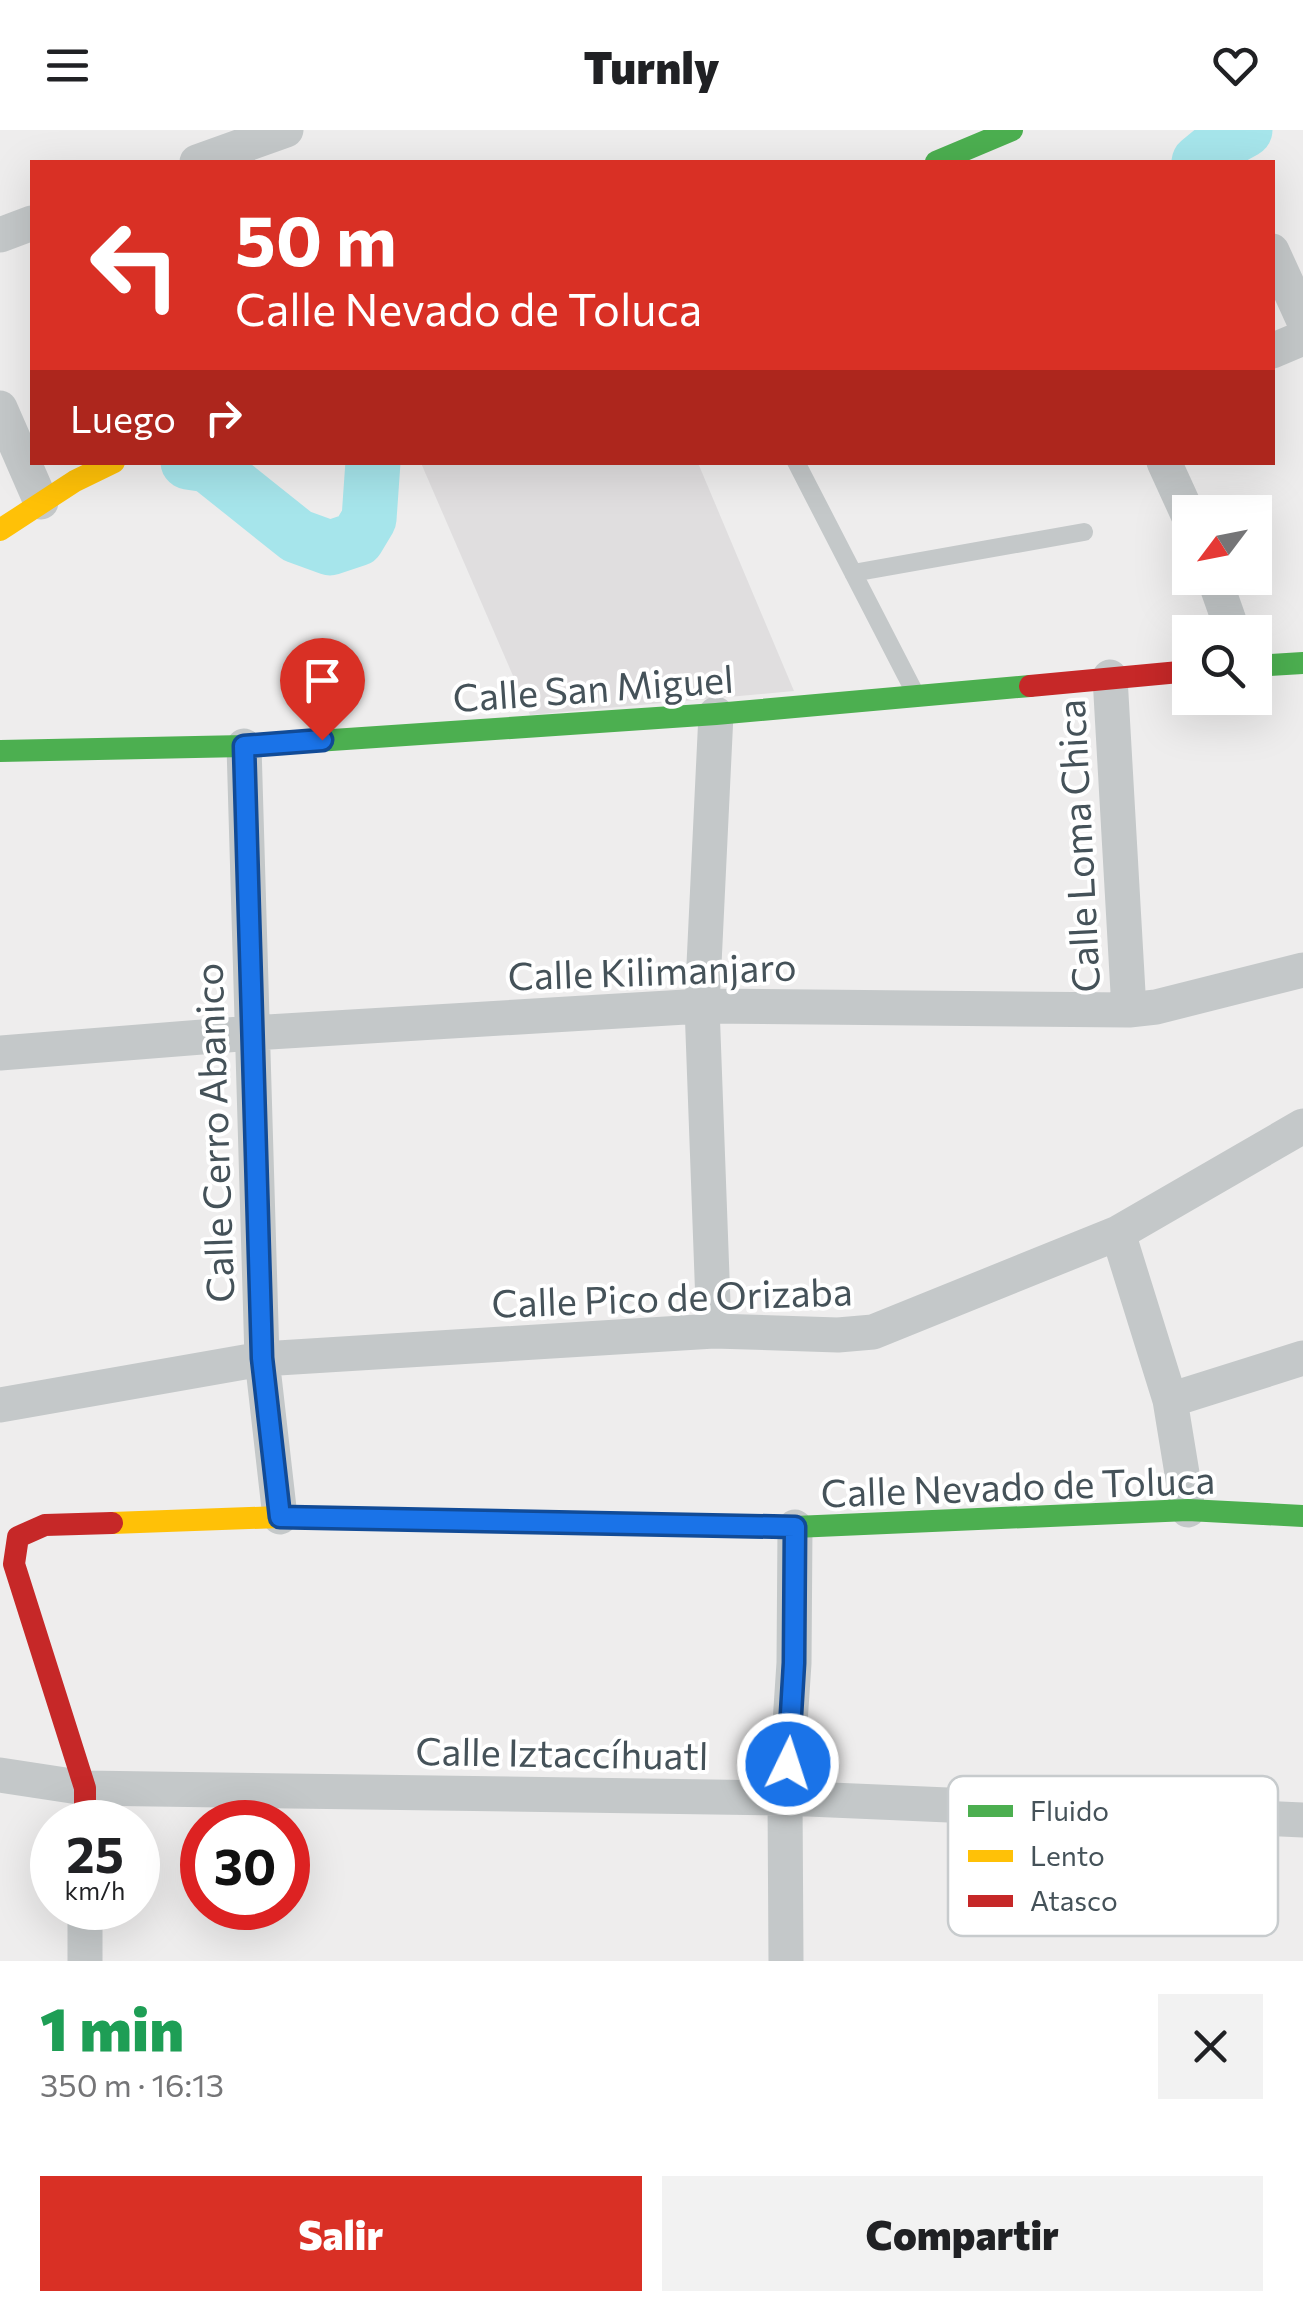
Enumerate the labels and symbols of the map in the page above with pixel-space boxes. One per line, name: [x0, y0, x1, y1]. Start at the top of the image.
north arrow: [1172, 495, 1272, 595]
pin: [280, 638, 365, 741]
street label: Calle San Miguel: [451, 654, 735, 720]
street label: Calle Loma Chica: [1046, 698, 1108, 994]
street label: Calle Kilimanjaro: [507, 941, 797, 999]
street label: Calle Cerro Abanico: [184, 962, 242, 1304]
street label: Calle Pico de Orizaba: [491, 1266, 853, 1326]
street label: Calle Nevado de Toluca: [820, 1455, 1216, 1515]
position arrow: [736, 1712, 840, 1816]
street label: Calle Iztaccíhuatl: [415, 1726, 709, 1778]
legend: [948, 1776, 1278, 1936]
text: Fluido: [1030, 1793, 1109, 1827]
speed limit sign: 30: [180, 1800, 310, 1930]
text: Lento: [1030, 1838, 1105, 1872]
text: Atasco: [1030, 1883, 1118, 1917]

